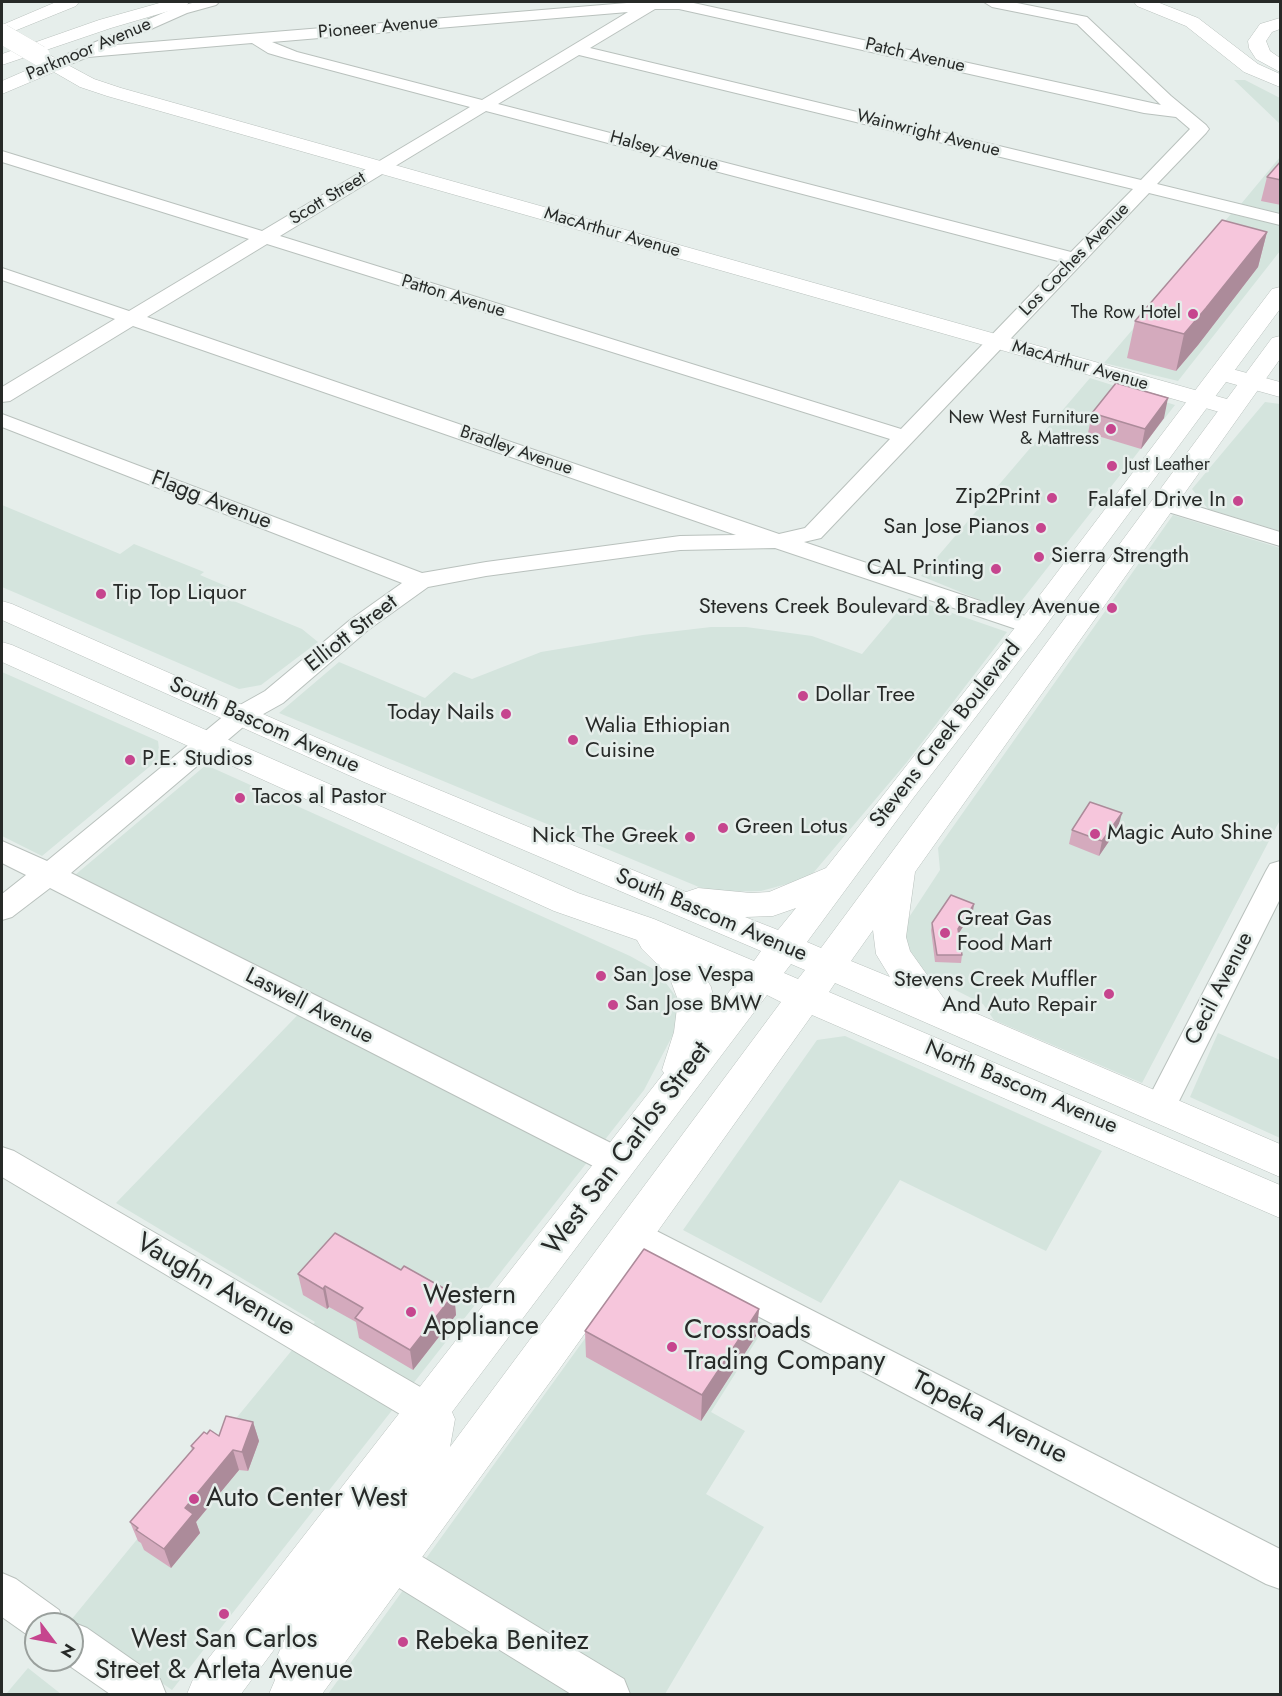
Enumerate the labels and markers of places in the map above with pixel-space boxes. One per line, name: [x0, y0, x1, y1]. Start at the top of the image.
place label: The Row Hotel: [1071, 303, 1181, 325]
marker: The Row Hotel: [1186, 307, 1200, 321]
place label: New West Furniture & Mattress: [948, 408, 1099, 450]
marker: New West Furniture & Mattress: [1104, 422, 1118, 436]
place label: Just Leather: [1124, 455, 1210, 477]
marker: Just Leather: [1105, 459, 1119, 473]
place label: Zip2Print: [956, 485, 1040, 511]
place label: Falafel Drive In: [1088, 488, 1226, 514]
marker: Zip2Print: [1045, 491, 1059, 505]
marker: Falafel Drive In: [1231, 494, 1245, 508]
place label: San Jose Pianos: [883, 515, 1029, 541]
marker: San Jose Pianos: [1034, 521, 1048, 535]
place label: Sierra Strength: [1051, 544, 1189, 570]
marker: Sierra Strength: [1032, 550, 1046, 564]
place label: CAL Printing: [867, 556, 984, 582]
marker: CAL Printing: [989, 562, 1003, 576]
place label: Tip Top Liquor: [113, 581, 247, 607]
marker: Tip Top Liquor: [94, 587, 108, 601]
place label: Stevens Creek Boulevard & Bradley Avenue: [699, 595, 1100, 621]
marker: Stevens Creek Boulevard & Bradley Avenue: [1105, 601, 1119, 615]
place label: Dollar Tree: [815, 683, 915, 709]
marker: Dollar Tree: [796, 689, 810, 703]
place label: Today Nails: [387, 701, 494, 727]
marker: Today Nails: [499, 707, 513, 721]
place label: Walia Ethiopian Cuisine: [585, 714, 730, 766]
marker: Walia Ethiopian Cuisine: [566, 733, 580, 747]
place label: P.E. Studios: [142, 747, 252, 773]
marker: P.E. Studios: [123, 753, 137, 767]
place label: Tacos al Pastor: [252, 785, 387, 811]
marker: Tacos al Pastor: [233, 791, 247, 805]
place label: Green Lotus: [735, 815, 848, 841]
marker: Green Lotus: [716, 821, 730, 835]
place label: Magic Auto Shine: [1107, 821, 1273, 847]
place label: Nick The Greek: [532, 824, 678, 850]
marker: Magic Auto Shine: [1088, 827, 1102, 841]
marker: Nick The Greek: [683, 830, 697, 844]
place label: Great Gas Food Mart: [957, 907, 1052, 958]
marker: Great Gas Food Mart: [938, 926, 952, 940]
place label: San Jose Vespa: [613, 963, 754, 989]
place label: Stevens Creek Muffler And Auto Repair: [894, 968, 1097, 1020]
marker: San Jose Vespa: [594, 969, 608, 983]
marker: Stevens Creek Muffler And Auto Repair: [1102, 987, 1116, 1001]
place label: San Jose BMW: [625, 992, 762, 1018]
marker: San Jose BMW: [606, 998, 620, 1012]
place label: Western Appliance: [423, 1280, 539, 1343]
marker: Western Appliance: [404, 1305, 418, 1319]
place label: Crossroads Trading Company: [684, 1315, 885, 1378]
marker: Crossroads Trading Company: [665, 1340, 679, 1354]
place label: Auto Center West: [206, 1483, 407, 1515]
marker: Auto Center West: [187, 1492, 201, 1506]
marker: West San Carlos Street & Arleta Avenue: [217, 1607, 231, 1621]
place label: West San Carlos Street & Arleta Avenue: [95, 1624, 353, 1687]
place label: Rebeka Benitez: [415, 1626, 589, 1658]
marker: Rebeka Benitez: [396, 1635, 410, 1649]

